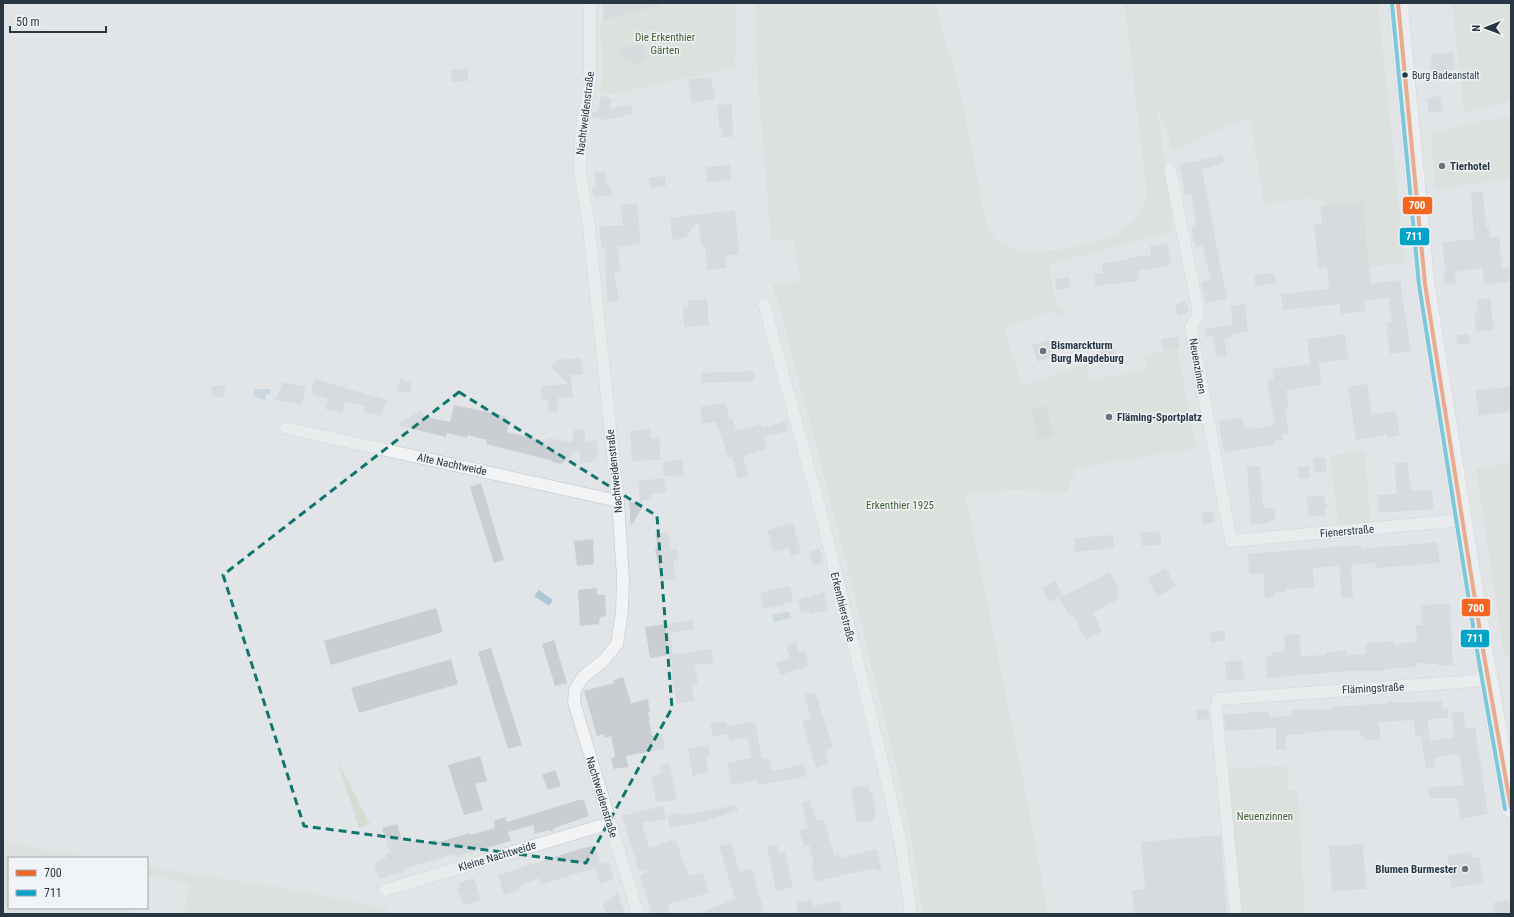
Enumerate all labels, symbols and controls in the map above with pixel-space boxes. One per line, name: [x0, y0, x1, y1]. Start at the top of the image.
scale bar: [10, 8, 106, 34]
north arrow: [1466, 8, 1506, 48]
text: 50 m: [16, 15, 40, 29]
text: N: [1470, 24, 1483, 32]
park label: Die Erkenthier Gärten: [635, 31, 696, 57]
marker: Burg Badeanstalt: [1400, 70, 1410, 80]
place label: Burg Badeanstalt: [1412, 70, 1480, 81]
street label: Nachtweidenstraße: [574, 71, 597, 156]
place label: Tierhotel: [1450, 160, 1490, 173]
marker: Tierhotel: [1437, 161, 1447, 171]
line badge: 700: [1402, 196, 1433, 215]
text: 700: [1409, 199, 1426, 212]
line badge: 711: [1399, 227, 1430, 246]
text: 711: [1406, 230, 1422, 243]
street label: Neuenzinnen: [1186, 337, 1209, 395]
place label: Bismarckturm Burg Magdeburg: [1051, 339, 1124, 365]
marker: Bismarckturm Burg Magdeburg: [1038, 346, 1048, 356]
place label: Fläming-Sportplatz: [1117, 411, 1202, 424]
marker: Fläming-Sportplatz: [1104, 412, 1114, 422]
street label: Nachtweidenstraße: [604, 428, 625, 513]
street label: Alte Nachtweide: [416, 451, 488, 478]
park label: Erkenthier 1925: [866, 499, 934, 512]
street label: Fienerstraße: [1319, 523, 1375, 540]
street label: Erkenthierstraße: [828, 571, 857, 643]
line badge: 700: [1461, 598, 1491, 617]
text: 700: [1468, 602, 1485, 615]
line badge: 711: [1460, 629, 1490, 648]
text: 711: [1467, 632, 1483, 645]
street label: Flämingstraße: [1342, 680, 1404, 697]
street label: Nachtweidenstraße: [583, 755, 620, 839]
park label: Neuenzinnen: [1237, 810, 1293, 823]
street label: Kleine Nachtweide: [457, 839, 537, 874]
legend: [8, 857, 148, 909]
place label: Blumen Burmester: [1375, 863, 1457, 876]
marker: Blumen Burmester: [1460, 864, 1470, 874]
text: 700: [44, 866, 62, 880]
text: 711: [44, 886, 62, 900]

